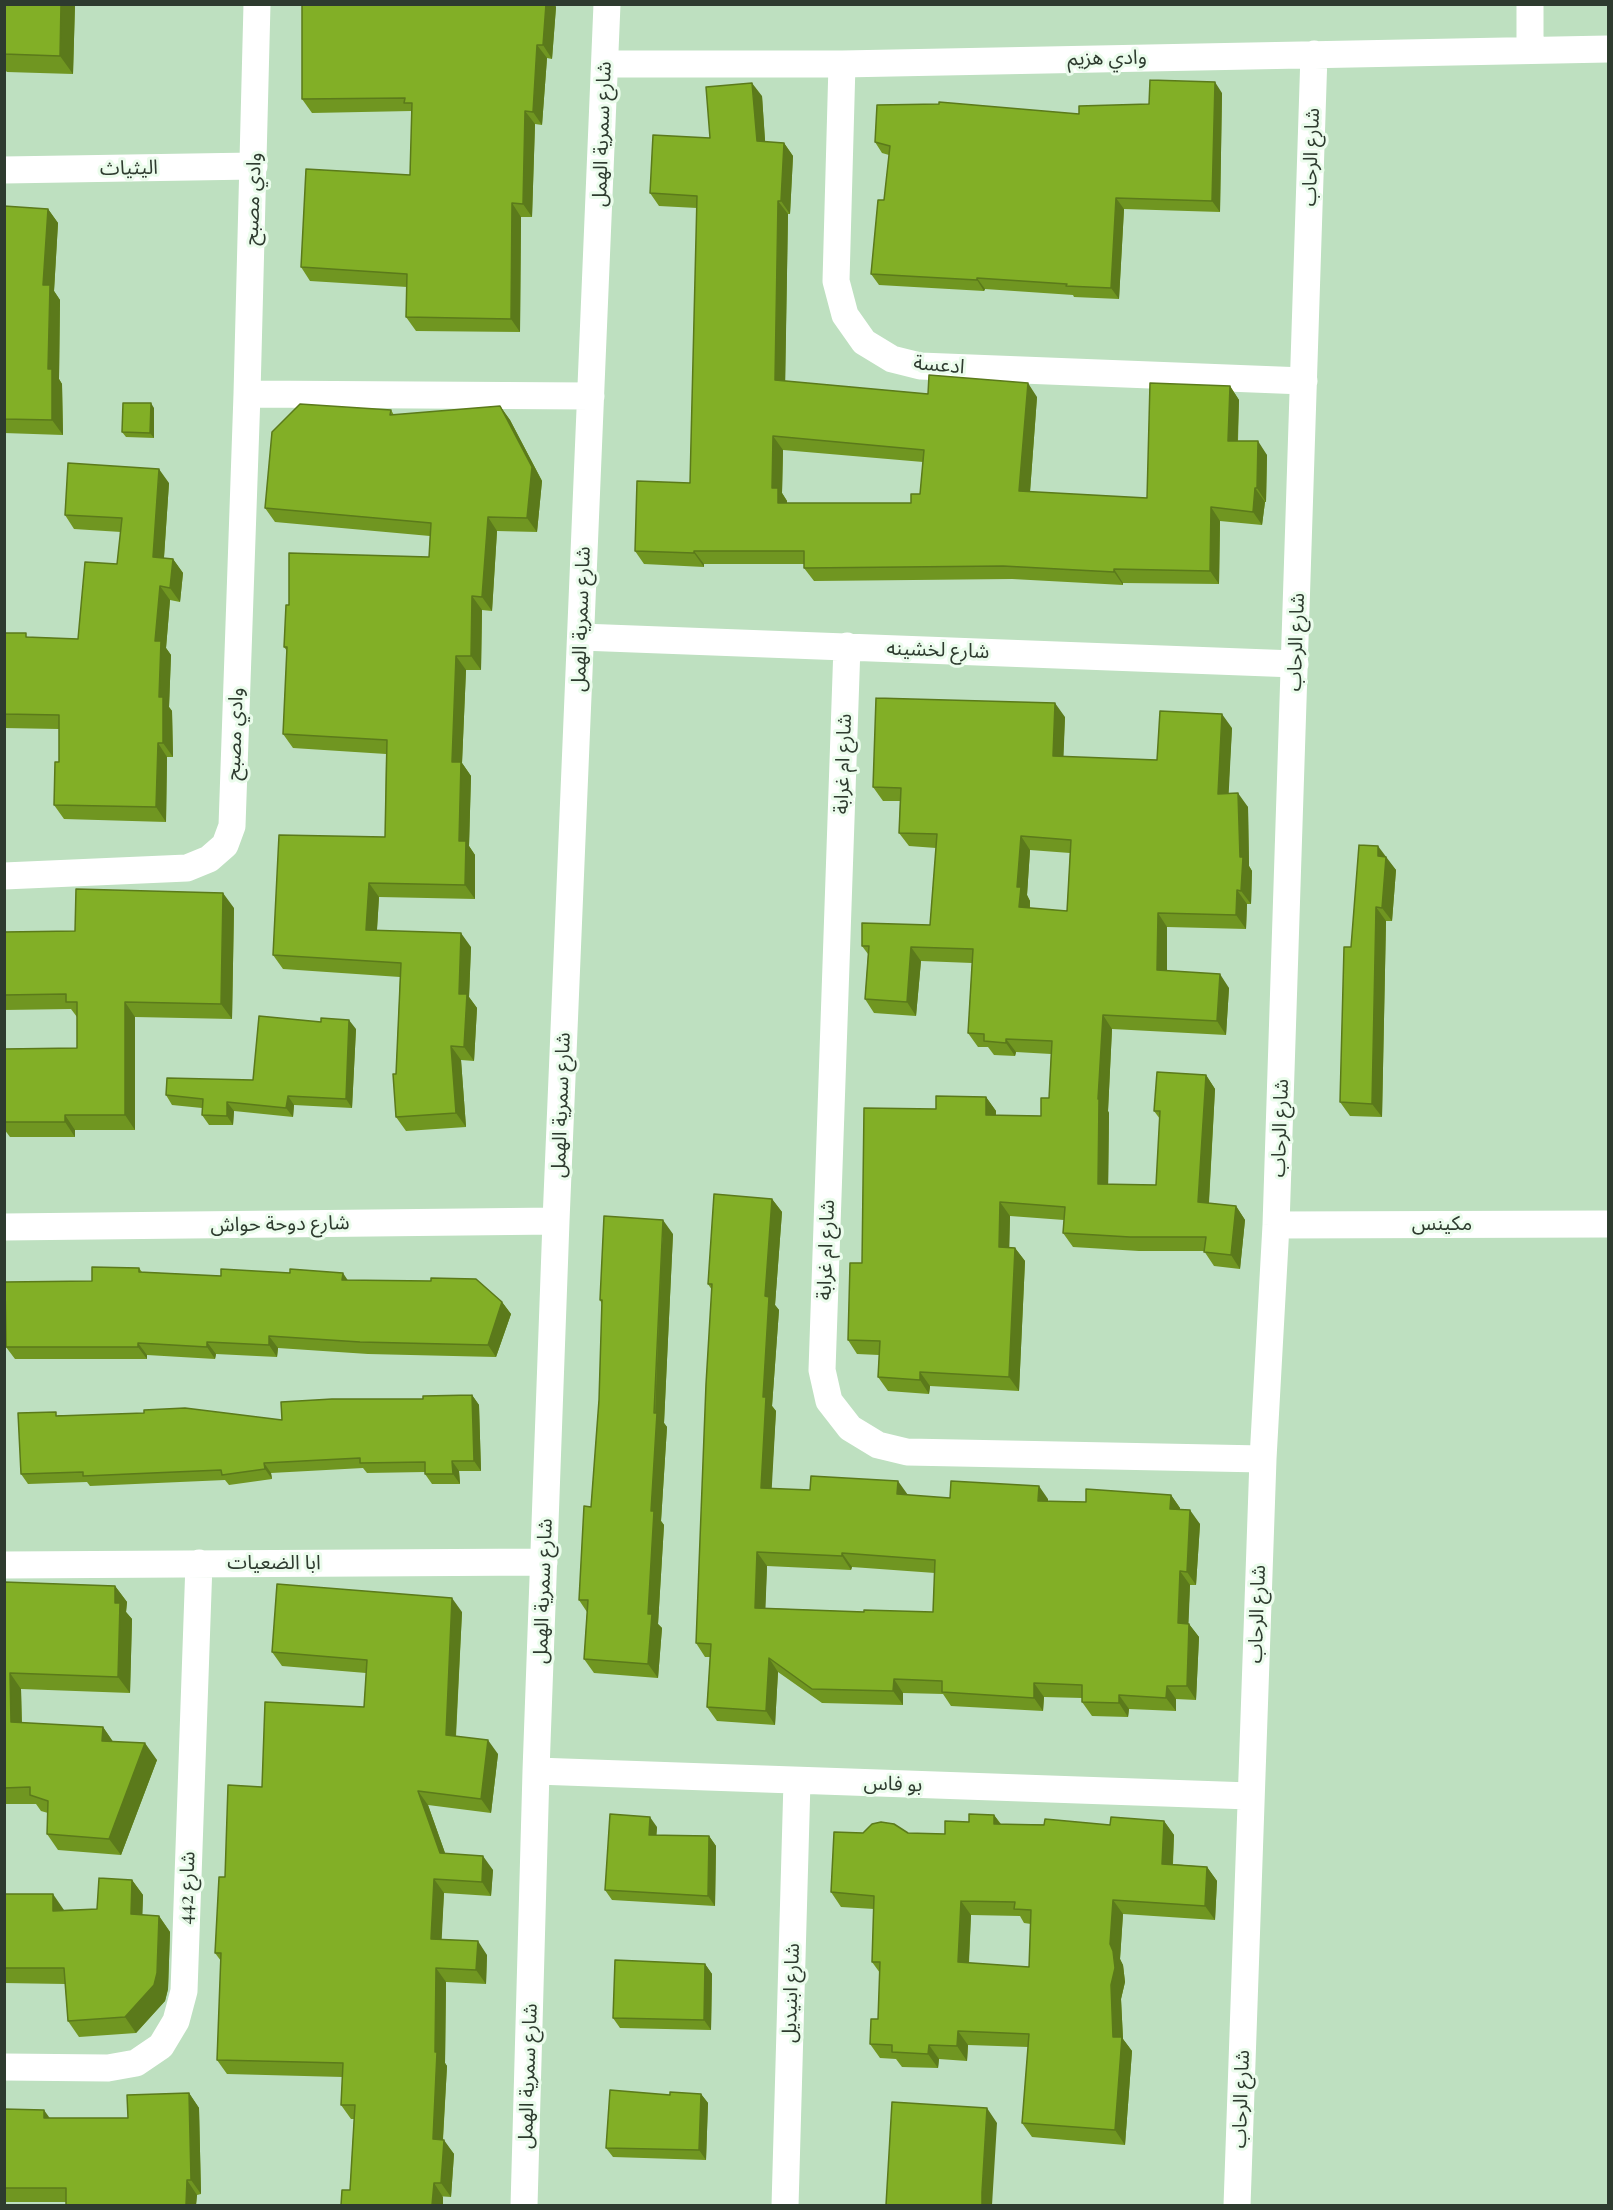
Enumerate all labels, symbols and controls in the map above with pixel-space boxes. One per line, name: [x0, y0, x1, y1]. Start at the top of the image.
street label: وادي هزيم: [1067, 45, 1147, 71]
street label: شارع سمرية الهمل: [587, 61, 617, 207]
street label: شارع الرحاب: [1297, 107, 1325, 207]
street label: وادي مصبح: [239, 152, 267, 246]
street label: اليثياث: [100, 155, 158, 181]
street label: ادعسة: [913, 351, 965, 379]
street label: شارع سمرية الهمل: [566, 546, 596, 692]
street label: شارع الرحاب: [1282, 592, 1310, 692]
street label: شارع لخشينه: [886, 636, 990, 664]
street label: وادي مصبح: [221, 687, 249, 781]
street label: شارع ام غرابة: [829, 713, 857, 815]
street label: شارع سمرية الهمل: [546, 1032, 576, 1178]
street label: شارع الرحاب: [1266, 1078, 1294, 1178]
street label: شارع ام غرابة: [812, 1199, 840, 1301]
street label: شارع دوحة حواش: [210, 1211, 350, 1237]
street label: مكينس: [1412, 1212, 1472, 1236]
street label: شارع سمرية الهمل: [528, 1518, 558, 1664]
street label: ابا الضعيات: [227, 1551, 321, 1575]
street label: شارع الرحاب: [1243, 1564, 1271, 1664]
street label: بو فاس: [863, 1771, 923, 1797]
street label: شارع 442: [174, 1851, 200, 1925]
street label: شارع ابنيديل: [777, 1943, 805, 2043]
street label: شارع سمرية الهمل: [513, 2003, 543, 2149]
street label: شارع الرحاب: [1227, 2049, 1255, 2149]

